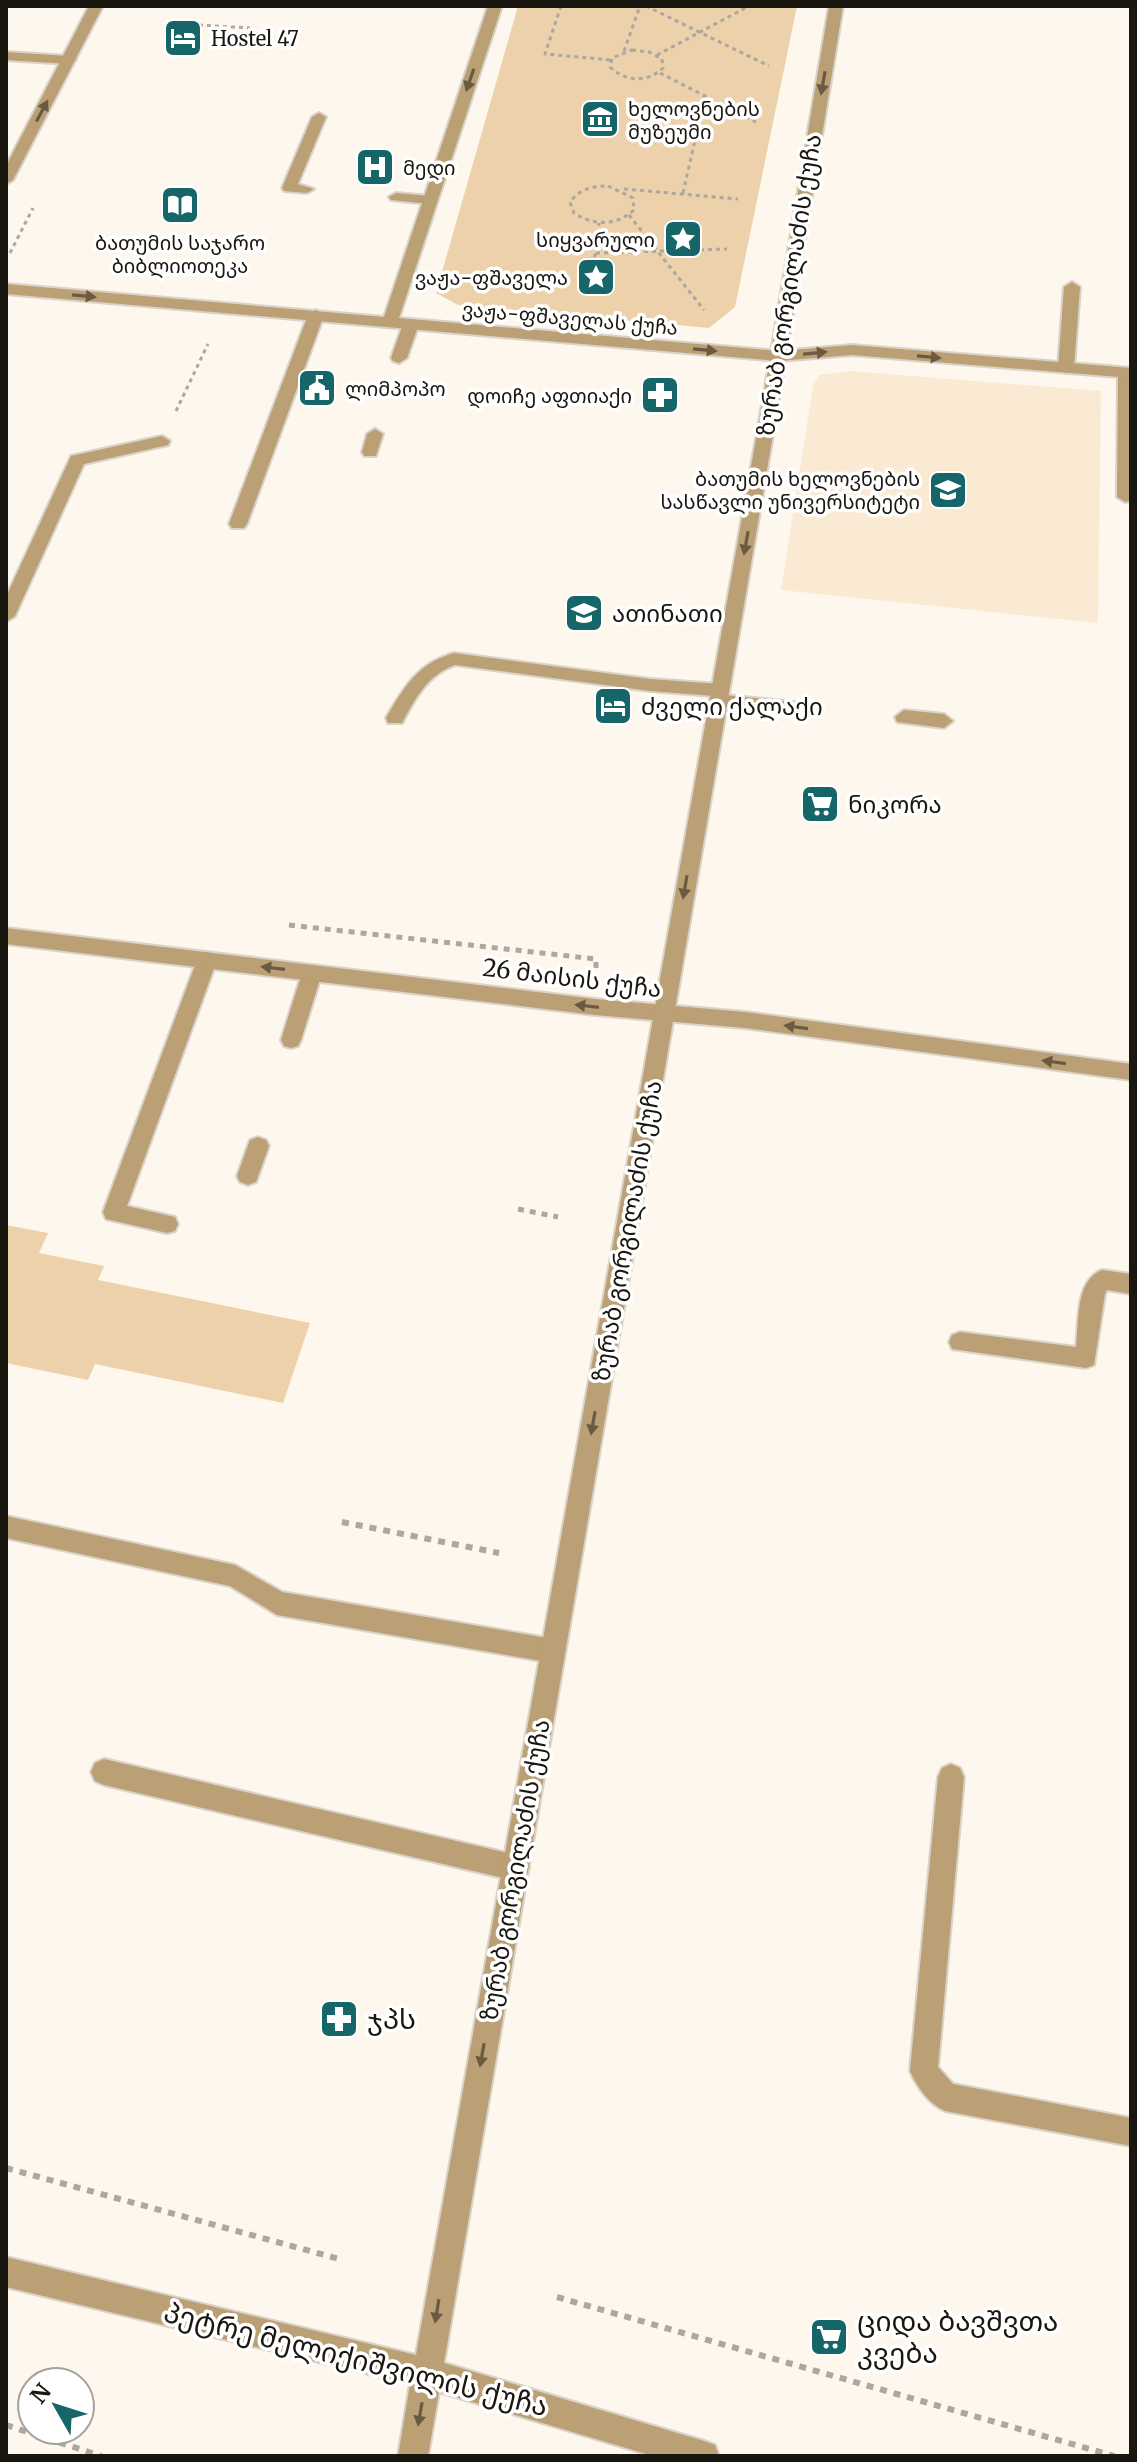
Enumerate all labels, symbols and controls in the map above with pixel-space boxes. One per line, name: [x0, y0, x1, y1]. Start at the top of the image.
hotel icon: Hostel 47: [162, 17, 204, 59]
place label: Hostel 47: [211, 26, 299, 51]
one-way arrow: [464, 68, 476, 92]
one-way arrow: [816, 71, 828, 96]
place label: ხელოვნების მუზეუმი: [628, 96, 760, 144]
museum icon: ხელოვნების მუზეუმი: [579, 98, 621, 140]
one-way arrow: [36, 99, 49, 122]
street label: ზურაბ გორგილაძის ქუჩა: [750, 132, 828, 438]
hospital icon: მედი: [354, 146, 396, 188]
place label: მედი: [403, 155, 456, 181]
library icon: ბათუმის საჯარო ბიბლიოთეკა: [159, 184, 201, 226]
place icon: სიყვარული: [662, 218, 704, 260]
place label: სიყვარული: [536, 227, 655, 253]
place label: ბათუმის საჯარო ბიბლიოთეკა: [95, 230, 265, 279]
place icon: ვაჟა-ფშაველა: [575, 256, 617, 298]
place label: ვაჟა-ფშაველა: [415, 265, 568, 291]
one-way arrow: [72, 289, 97, 302]
street label: ვაჟა-ფშაველას ქუჩა: [461, 296, 679, 341]
one-way arrow: [693, 343, 718, 356]
one-way arrow: [803, 346, 828, 359]
one-way arrow: [917, 350, 942, 363]
public building icon: ლიმპოპო: [296, 367, 338, 409]
pharmacy icon: დოიჩე აფთიაქი: [639, 374, 681, 416]
place label: ლიმპოპო: [345, 376, 446, 402]
place label: დოიჩე აფთიაქი: [467, 383, 632, 409]
place label: ბათუმის ხელოვნების სასწავლი უნივერსიტეტი: [661, 466, 920, 515]
school or university icon: ბათუმის ხელოვნების სასწავლი უნივერსიტეტი: [927, 469, 969, 511]
one-way arrow: [740, 531, 752, 556]
school or university icon: ათინათი: [563, 592, 605, 634]
place label: ათინათი: [612, 598, 723, 629]
hotel icon: ძველი ქალაქი: [592, 685, 634, 727]
place label: ძველი ქალაქი: [641, 691, 823, 722]
supermarket icon: ნიკორა: [799, 783, 841, 825]
place label: ნიკორა: [848, 789, 942, 820]
one-way arrow: [679, 875, 691, 900]
street label: 26 მაისის ქუჩა: [481, 952, 663, 1004]
one-way arrow: [260, 962, 285, 975]
one-way arrow: [574, 999, 599, 1012]
one-way arrow: [783, 1020, 808, 1033]
one-way arrow: [1041, 1055, 1066, 1068]
street label: ზურაბ გორგილაძის ქუჩა: [585, 1078, 669, 1384]
one-way arrow: [587, 1411, 599, 1436]
street label: ზურაბ გორგილაძის ქუჩა: [473, 1717, 557, 2023]
pharmacy icon: ჯპს: [318, 1998, 360, 2040]
place label: ჯპს: [367, 2001, 416, 2037]
one-way arrow: [476, 2043, 488, 2068]
street label: პეტრე მელიქიშვილის ქუჩა: [160, 2294, 552, 2424]
one-way arrow: [430, 2299, 442, 2324]
place label: ციდა ბავშვთა კვება: [857, 2303, 1058, 2371]
supermarket icon: ციდა ბავშვთა კვება: [808, 2316, 850, 2358]
north arrow: [16, 2366, 96, 2446]
text: N: [24, 2377, 57, 2409]
one-way arrow: [413, 2402, 425, 2427]

